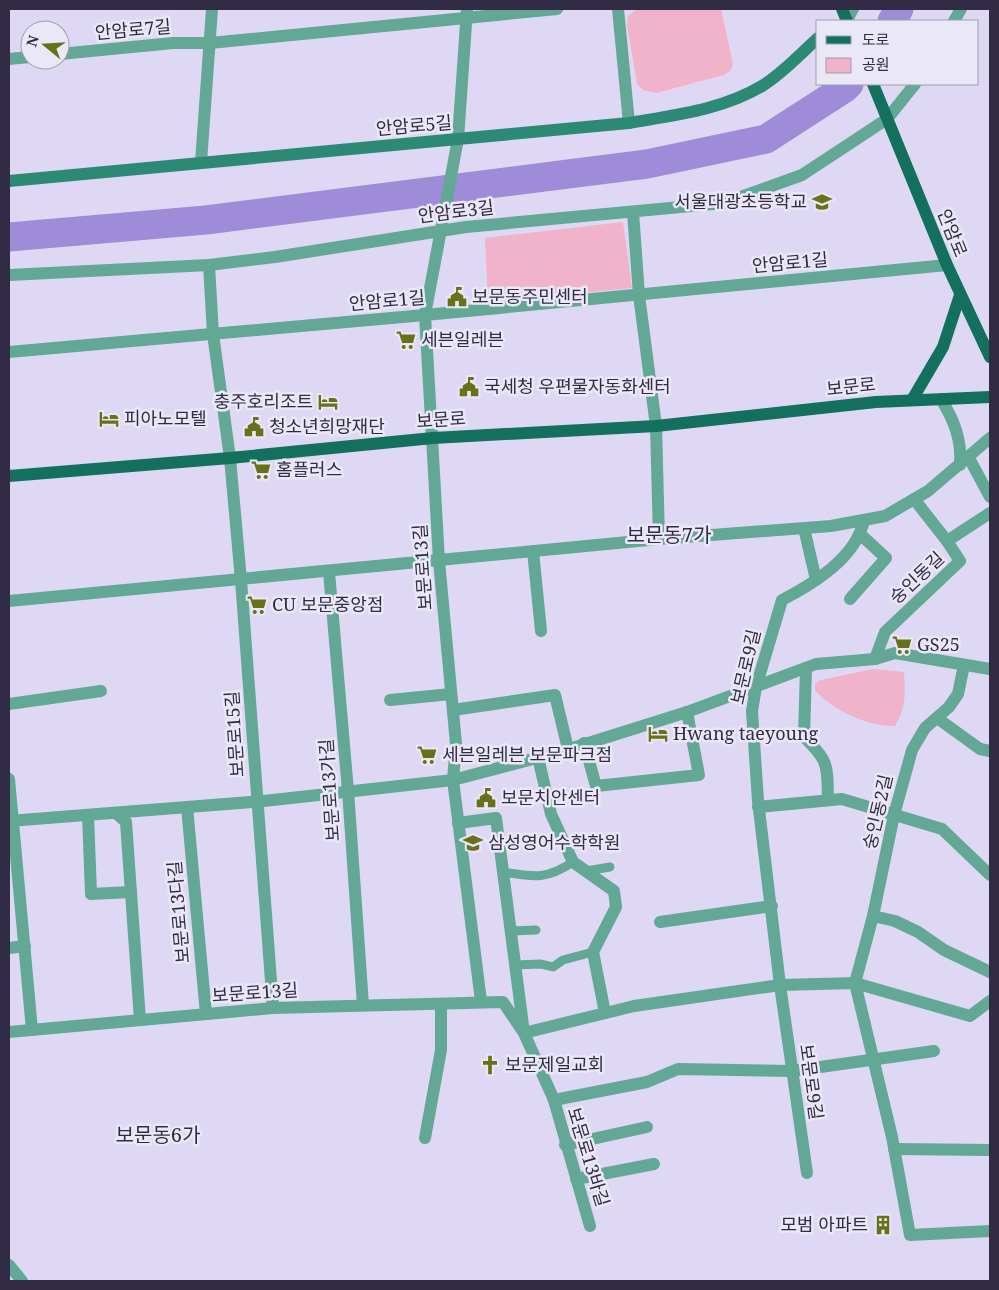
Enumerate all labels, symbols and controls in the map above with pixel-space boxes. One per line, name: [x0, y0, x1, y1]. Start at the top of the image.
street label: 안암로7길: [94, 14, 172, 44]
north arrow: [20, 20, 70, 70]
legend: [816, 20, 979, 85]
text: 도로: [862, 29, 890, 49]
text: N: [21, 33, 43, 49]
text: 공원: [862, 54, 890, 74]
street label: 안암로5길: [375, 110, 453, 140]
place label: 서울대광초등학교: [675, 189, 807, 213]
school or university icon: 서울대광초등학교: [811, 191, 833, 213]
street label: 안암로3길: [417, 194, 495, 228]
street label: 안암로: [932, 205, 973, 260]
street label: 안암로1길: [751, 247, 829, 277]
place label: 보문동주민센터: [472, 284, 588, 308]
street label: 안암로1길: [348, 285, 426, 315]
public building icon: 보문동주민센터: [446, 286, 468, 308]
place label: 세븐일레븐: [421, 327, 504, 351]
supermarket icon: 세븐일레븐: [395, 329, 417, 351]
street label: 보문로: [825, 371, 877, 401]
place label: 국세청 우편물자동화센터: [484, 374, 671, 398]
public building icon: 국세청 우편물자동화센터: [458, 376, 480, 398]
place label: 충주호리조트: [214, 389, 313, 413]
hotel icon: 충주호리조트: [317, 391, 339, 413]
street label: 보문로: [415, 405, 467, 433]
place label: 피아노모텔: [124, 406, 207, 430]
hotel icon: 피아노모텔: [98, 408, 120, 430]
place label: 청소년희망재단: [269, 414, 385, 438]
public building icon: 청소년희망재단: [243, 416, 265, 438]
place label: 홈플러스: [276, 457, 342, 481]
supermarket icon: 홈플러스: [250, 459, 272, 481]
district label: 보문동7가: [627, 521, 711, 548]
street label: 보문로13길: [407, 523, 437, 611]
street label: 숭인동길: [884, 546, 949, 609]
place label: CU 보문중앙점: [272, 592, 383, 616]
supermarket icon: CU 보문중앙점: [246, 594, 268, 616]
street label: 보문로9길: [725, 627, 765, 707]
place label: GS25: [917, 632, 960, 656]
supermarket icon: GS25: [891, 634, 913, 656]
street label: 보문로15길: [219, 690, 249, 778]
place label: Hwang taeyoung: [673, 721, 819, 745]
hotel icon: Hwang taeyoung: [647, 723, 669, 745]
street label: 보문로13가길: [313, 738, 345, 842]
place label: 세븐일레븐 보문파크점: [442, 742, 612, 766]
supermarket icon: 세븐일레븐 보문파크점: [416, 744, 438, 766]
street label: 숭인동2길: [857, 772, 897, 852]
place label: 보문치안센터: [501, 785, 600, 809]
public building icon: 보문치안센터: [475, 787, 497, 809]
place label: 삼성영어수학학원: [488, 830, 620, 854]
school or university icon: 삼성영어수학학원: [462, 832, 484, 854]
street label: 보문로13다길: [162, 860, 194, 964]
street label: 보문로13길: [211, 977, 299, 1007]
street label: 보문로9길: [795, 1042, 829, 1121]
place label: 보문제일교회: [505, 1052, 604, 1076]
church icon: 보문제일교회: [479, 1054, 501, 1076]
street label: 보문로13바길: [562, 1104, 615, 1209]
district label: 보문동6가: [116, 1121, 200, 1148]
place label: 모범 아파트: [781, 1212, 868, 1236]
building icon: 모범 아파트: [872, 1214, 894, 1236]

